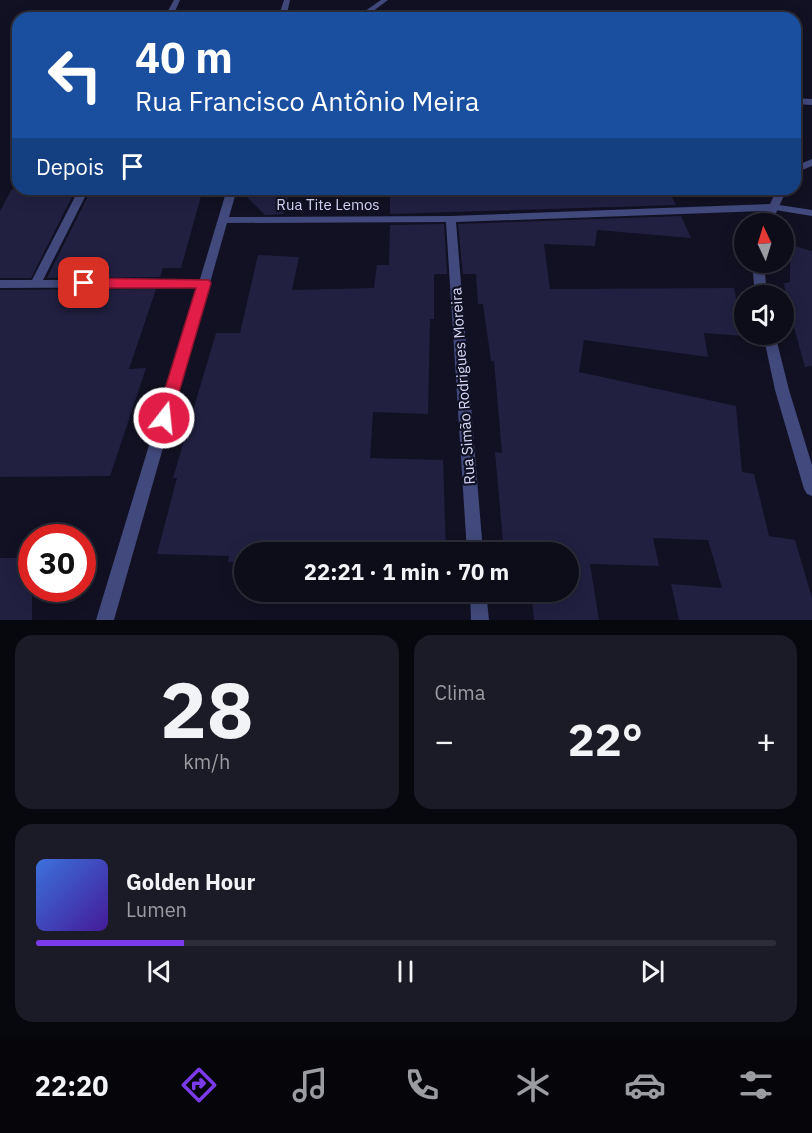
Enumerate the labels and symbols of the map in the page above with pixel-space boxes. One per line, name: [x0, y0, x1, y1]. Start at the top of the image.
street label: Rua Tite Lemos: [276, 195, 380, 214]
north arrow: [734, 213, 794, 273]
pin: [58, 257, 109, 308]
street label: Rua Simão Rodrigues Moreira: [446, 287, 479, 485]
position arrow: [132, 386, 196, 450]
speed limit sign: 30: [18, 524, 96, 602]

